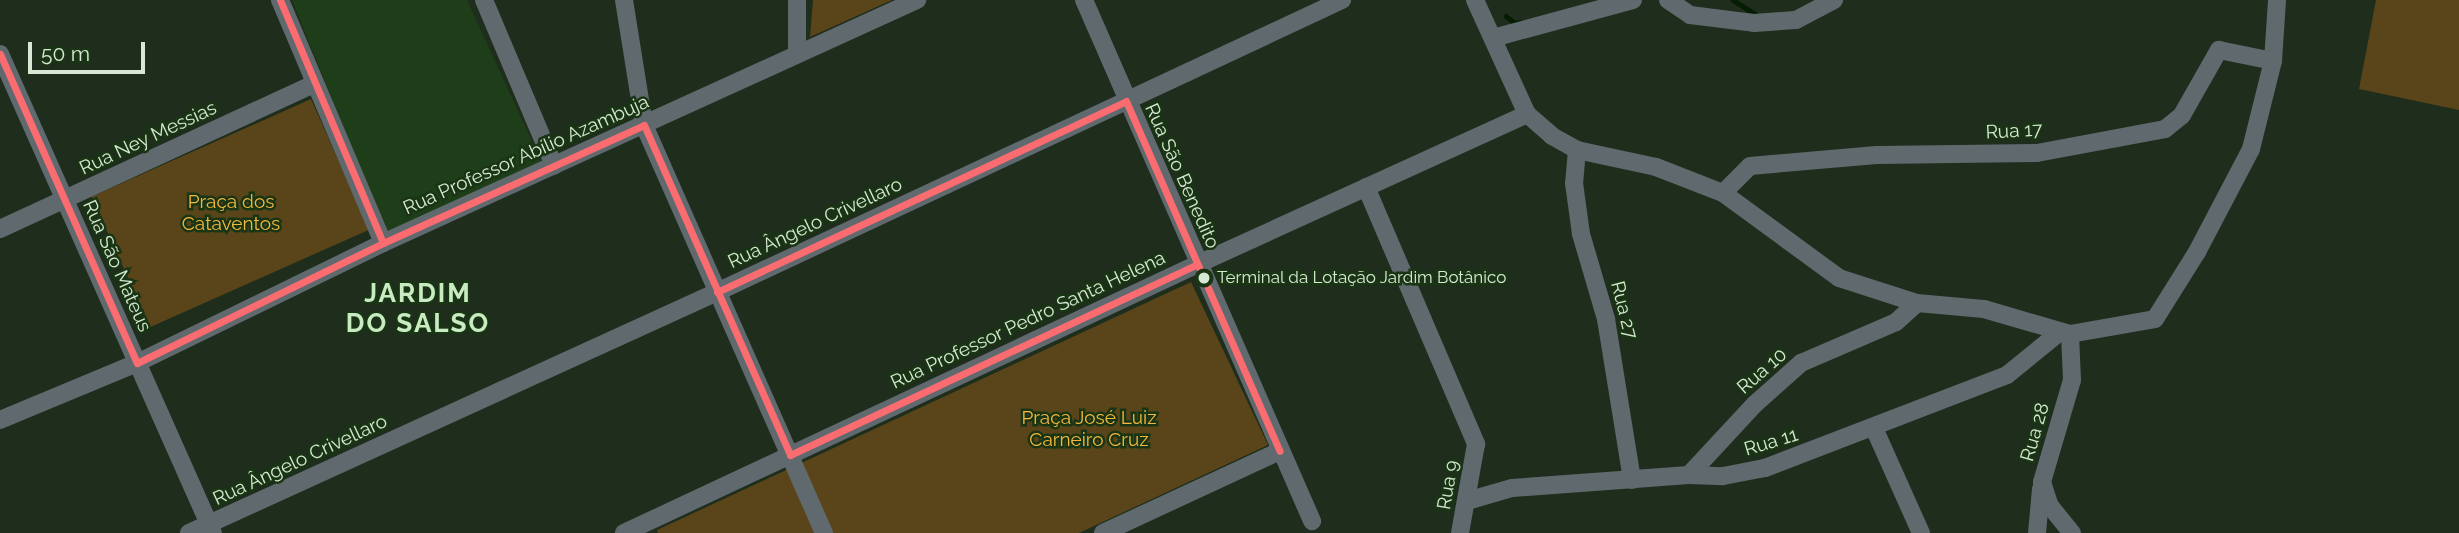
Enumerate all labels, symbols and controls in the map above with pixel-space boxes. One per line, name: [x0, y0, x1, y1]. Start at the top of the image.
scale bar: [32, 28, 149, 72]
text: 50 m: [41, 41, 90, 66]
street label: Rua Professor Abílio Azambuja: [399, 90, 653, 220]
street label: Rua Ney Messias: [76, 96, 220, 180]
street label: Rua São Benedito: [1140, 100, 1224, 252]
street label: Rua 17: [1985, 118, 2043, 144]
street label: Rua Ângelo Crivellaro: [724, 173, 906, 273]
park label: Praça dos Cataventos: [182, 191, 280, 235]
street label: Rua São Mateus: [78, 197, 156, 335]
street label: Rua Professor Pedro Santa Helena: [887, 246, 1169, 394]
place label: Terminal da Lotação Jardim Botânico: [1217, 268, 1507, 288]
marker: Terminal da Lotação Jardim Botânico: [1197, 271, 1211, 285]
district label: JARDIM DO SALSO: [347, 278, 489, 340]
street label: Rua 27: [1606, 279, 1642, 341]
street label: Rua 10: [1732, 343, 1792, 399]
street label: Rua 28: [2016, 400, 2054, 464]
park label: Praça José Luiz Carneiro Cruz: [1021, 407, 1157, 451]
street label: Rua Ângelo Crivellaro: [209, 410, 391, 510]
street label: Rua 11: [1741, 423, 1801, 461]
street label: Rua 9: [1432, 458, 1464, 512]

